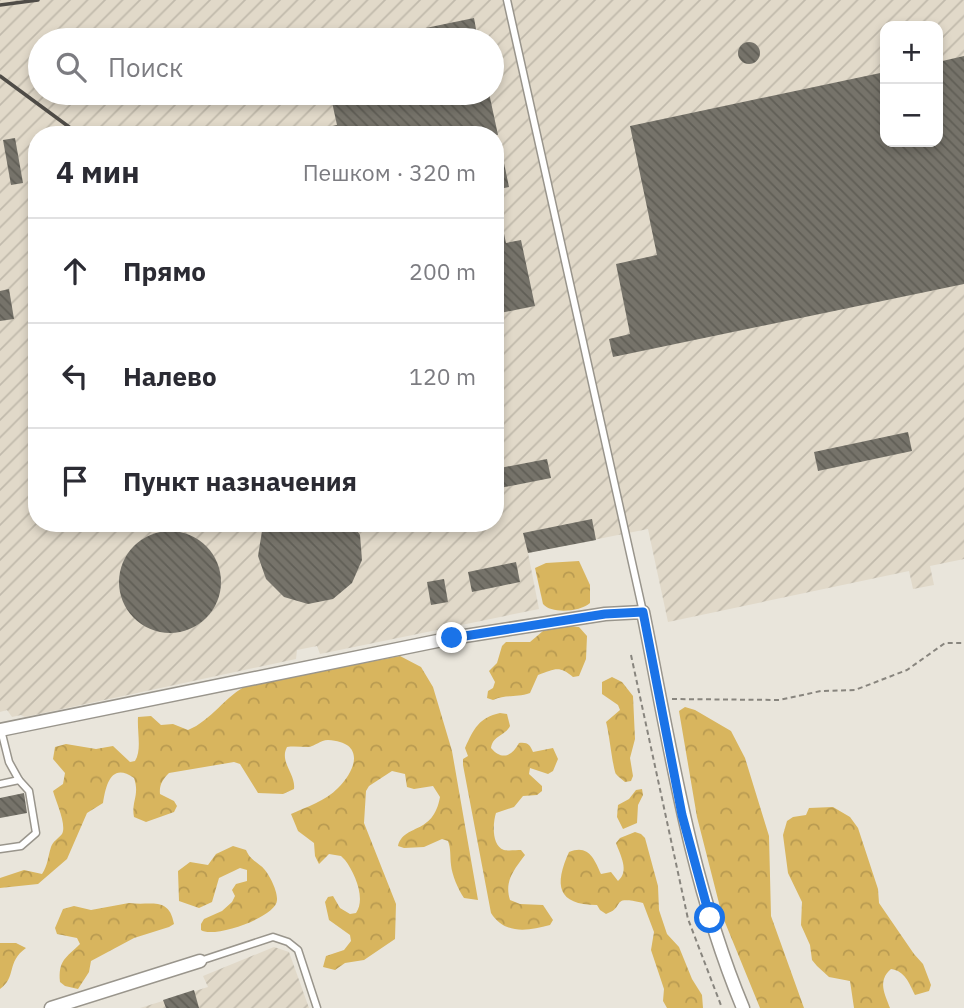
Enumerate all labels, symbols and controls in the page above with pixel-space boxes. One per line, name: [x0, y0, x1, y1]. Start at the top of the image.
map controls: [880, 21, 943, 147]
button: +: [880, 21, 943, 84]
search box: [28, 28, 504, 105]
icon: search: [52, 48, 90, 86]
text: Поиск: [108, 50, 183, 84]
button: −: [880, 84, 943, 147]
text: 4 мин: [56, 152, 140, 191]
text: Пешком · 320 m: [303, 157, 476, 187]
icon: ahead: [56, 252, 94, 290]
text: Прямо: [123, 254, 206, 288]
text: 200 m: [409, 256, 476, 286]
icon: left: [56, 357, 94, 395]
text: Налево: [123, 359, 217, 393]
text: 120 m: [409, 361, 476, 391]
icon: arrive: [56, 462, 94, 500]
text: Пункт назначения: [123, 464, 357, 498]
route end: [436, 622, 467, 653]
route start: [694, 902, 725, 933]

